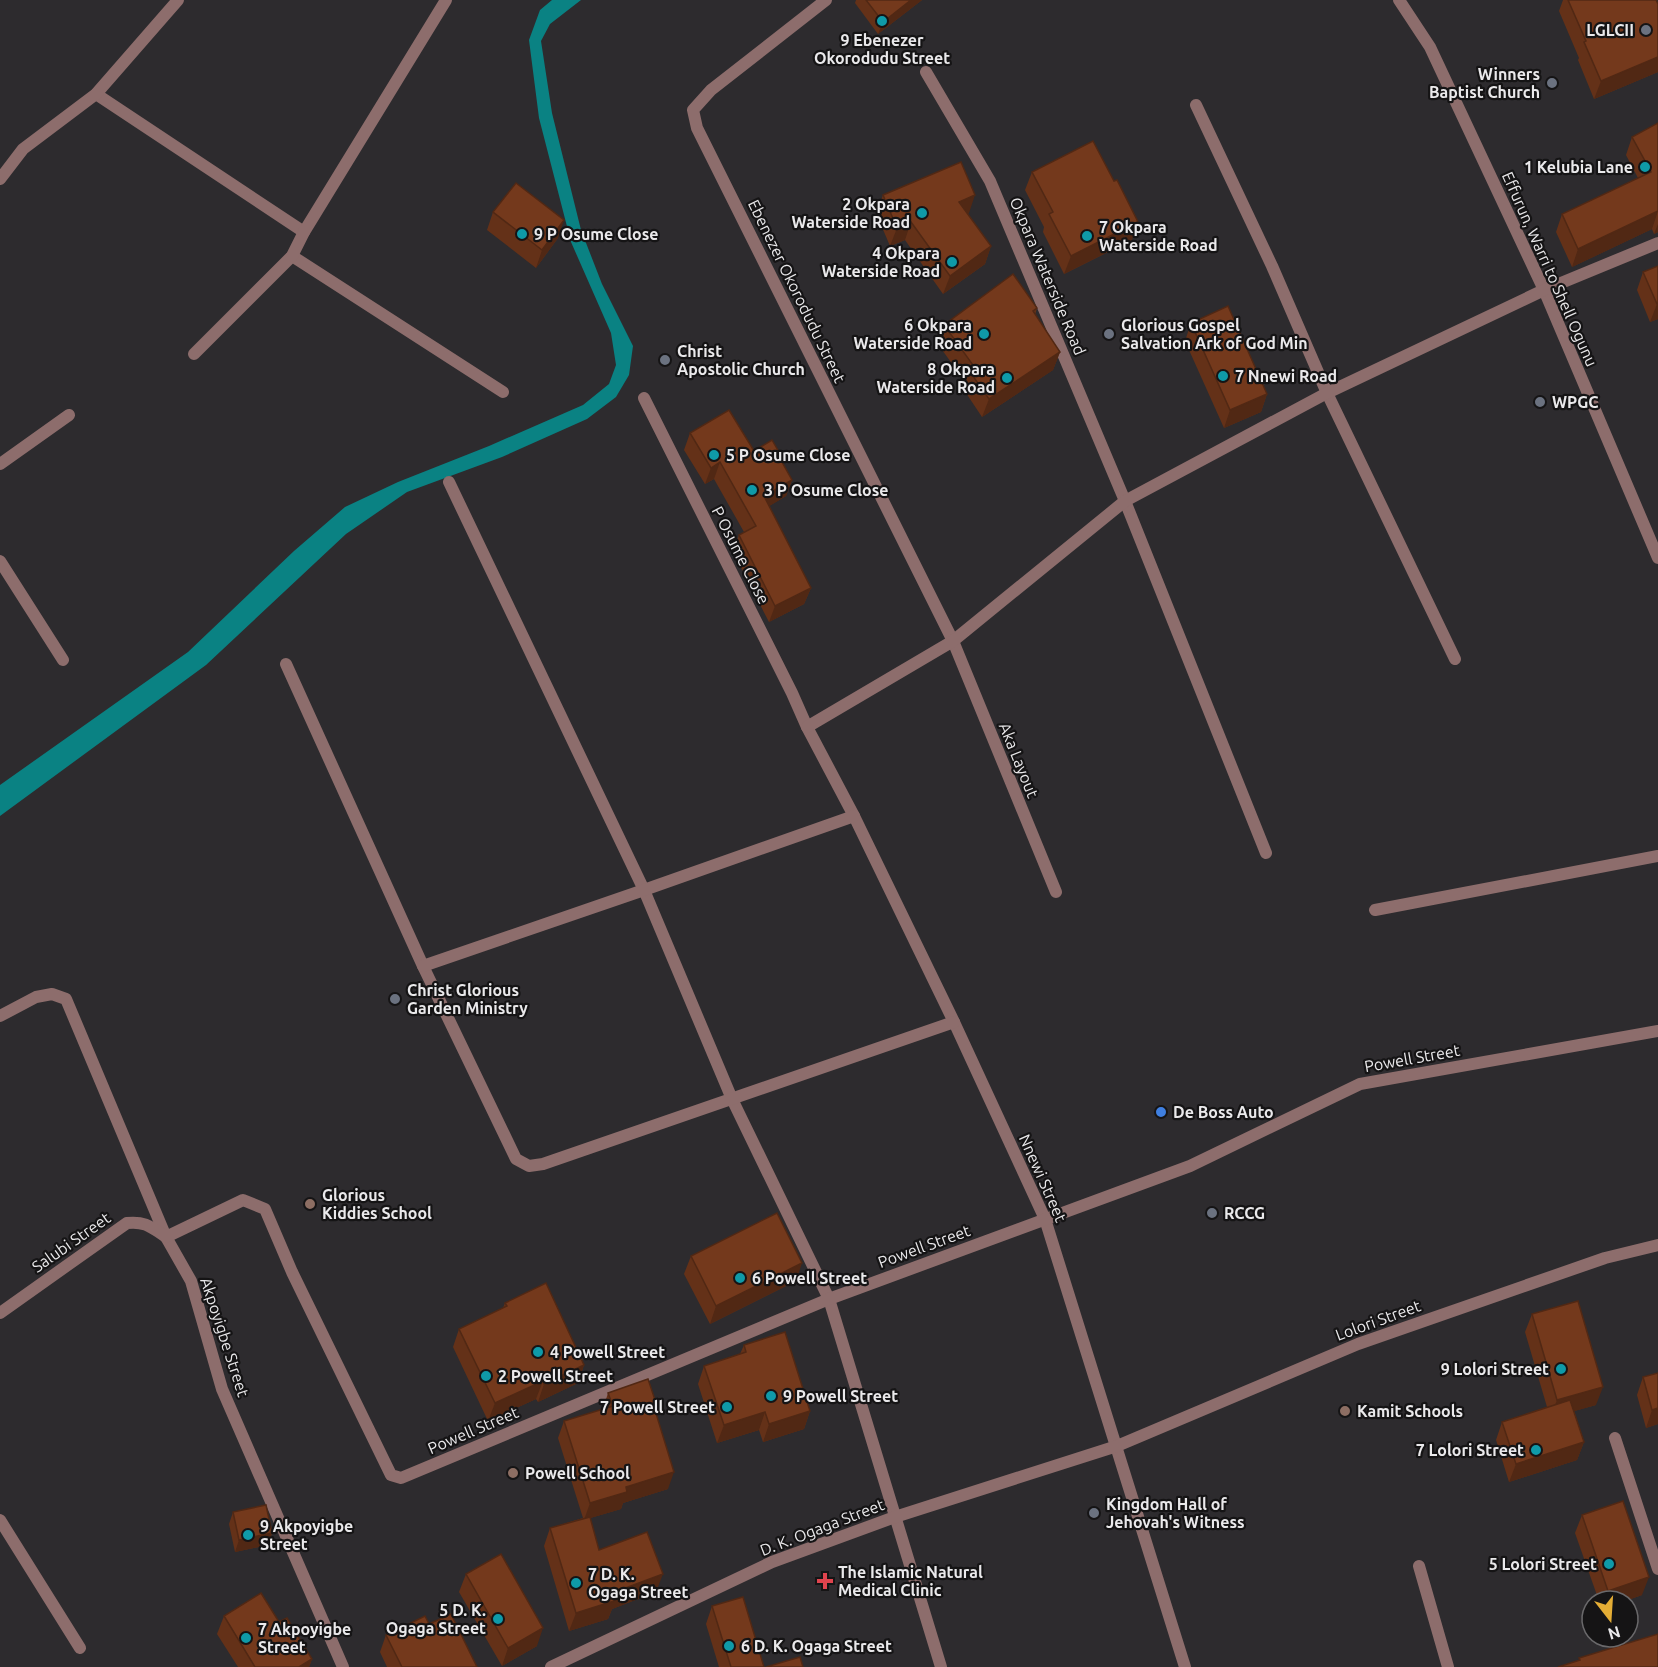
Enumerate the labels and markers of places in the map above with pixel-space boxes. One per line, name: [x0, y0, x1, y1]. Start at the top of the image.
marker: 9 Ebenezer Okorodudu Street: [875, 14, 889, 28]
place label: LGLCII: [1586, 21, 1634, 39]
marker: LGLCII: [1639, 23, 1653, 37]
place label: 9 Ebenezer Okorodudu Street: [814, 31, 950, 67]
place label: Winners Baptist Church: [1429, 65, 1540, 101]
marker: Winners Baptist Church: [1545, 76, 1559, 90]
place label: 1 Kelubia Lane: [1524, 158, 1633, 176]
marker: 1 Kelubia Lane: [1638, 160, 1652, 174]
place label: 2 Okpara Waterside Road: [792, 195, 910, 231]
marker: 2 Okpara Waterside Road: [915, 206, 929, 220]
place label: 7 Okpara Waterside Road: [1099, 218, 1217, 254]
place label: 9 P Osume Close: [534, 225, 659, 243]
marker: 9 P Osume Close: [515, 227, 529, 241]
marker: 7 Okpara Waterside Road: [1080, 229, 1094, 243]
place label: 4 Okpara Waterside Road: [822, 244, 940, 280]
marker: 4 Okpara Waterside Road: [945, 255, 959, 269]
place label: 6 Okpara Waterside Road: [854, 316, 972, 352]
place label: Glorious Gospel Salvation Ark of God Min: [1121, 316, 1308, 352]
marker: 6 Okpara Waterside Road: [977, 327, 991, 341]
marker: Glorious Gospel Salvation Ark of God Min: [1102, 327, 1116, 341]
place label: Christ Apostolic Church: [677, 342, 805, 378]
marker: Christ Apostolic Church: [658, 353, 672, 367]
place label: 8 Okpara Waterside Road: [877, 360, 995, 396]
place label: 7 Nnewi Road: [1235, 367, 1337, 385]
marker: 7 Nnewi Road: [1216, 369, 1230, 383]
marker: 8 Okpara Waterside Road: [1000, 371, 1014, 385]
place label: WPGC: [1552, 393, 1599, 411]
marker: WPGC: [1533, 395, 1547, 409]
place label: 5 P Osume Close: [726, 446, 851, 464]
marker: 5 P Osume Close: [707, 448, 721, 462]
place label: 3 P Osume Close: [764, 481, 889, 499]
marker: 3 P Osume Close: [745, 483, 759, 497]
place label: Christ Glorious Garden Ministry: [407, 981, 528, 1017]
marker: Christ Glorious Garden Ministry: [388, 992, 402, 1006]
place label: De Boss Auto: [1173, 1103, 1274, 1121]
marker: De Boss Auto: [1154, 1105, 1168, 1119]
place label: Glorious Kiddies School: [322, 1186, 432, 1222]
marker: Glorious Kiddies School: [303, 1197, 317, 1211]
place label: RCCG: [1224, 1204, 1265, 1222]
marker: RCCG: [1205, 1206, 1219, 1220]
place label: 6 Powell Street: [752, 1269, 867, 1287]
marker: 6 Powell Street: [733, 1271, 747, 1285]
place label: 4 Powell Street: [550, 1343, 665, 1361]
marker: 4 Powell Street: [531, 1345, 545, 1359]
place label: 9 Lolori Street: [1441, 1360, 1549, 1378]
marker: 9 Lolori Street: [1554, 1362, 1568, 1376]
place label: 2 Powell Street: [498, 1367, 613, 1385]
marker: 2 Powell Street: [479, 1369, 493, 1383]
place label: 9 Powell Street: [783, 1387, 898, 1405]
marker: 9 Powell Street: [764, 1389, 778, 1403]
place label: 7 Powell Street: [600, 1398, 715, 1416]
marker: 7 Powell Street: [720, 1400, 734, 1414]
place label: Kamit Schools: [1357, 1402, 1463, 1420]
marker: Kamit Schools: [1338, 1404, 1352, 1418]
place label: 7 Lolori Street: [1416, 1441, 1524, 1459]
marker: 7 Lolori Street: [1529, 1443, 1543, 1457]
place label: Powell School: [525, 1464, 630, 1482]
marker: Powell School: [506, 1466, 520, 1480]
place label: Kingdom Hall of Jehovah's Witness: [1106, 1495, 1245, 1531]
marker: Kingdom Hall of Jehovah's Witness: [1087, 1506, 1101, 1520]
place label: 9 Akpoyigbe Street: [260, 1517, 353, 1553]
marker: 9 Akpoyigbe Street: [241, 1528, 255, 1542]
place label: 5 Lolori Street: [1489, 1555, 1597, 1573]
marker: 5 Lolori Street: [1602, 1557, 1616, 1571]
place label: The Islamic Natural Medical Clinic: [838, 1563, 983, 1599]
place label: 7 D. K. Ogaga Street: [588, 1565, 688, 1601]
marker: The Islamic Natural Medical Clinic: [816, 1572, 834, 1590]
marker: 7 D. K. Ogaga Street: [569, 1576, 583, 1590]
place label: 5 D. K. Ogaga Street: [386, 1601, 486, 1637]
marker: 5 D. K. Ogaga Street: [491, 1612, 505, 1626]
place label: 7 Akpoyigbe Street: [258, 1620, 351, 1656]
marker: 7 Akpoyigbe Street: [239, 1631, 253, 1645]
place label: 6 D. K. Ogaga Street: [741, 1637, 892, 1655]
marker: 6 D. K. Ogaga Street: [722, 1639, 736, 1653]

